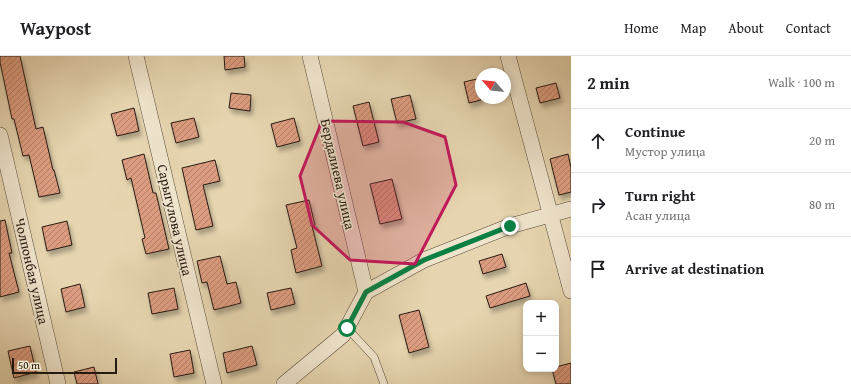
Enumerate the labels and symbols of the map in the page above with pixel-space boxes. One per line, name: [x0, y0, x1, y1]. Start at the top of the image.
north arrow: [475, 68, 511, 104]
street label: Бердалиева улица: [316, 117, 361, 232]
street label: Сарыгулова улица: [152, 162, 198, 278]
street label: Чолпонбая улица: [10, 216, 54, 326]
route end: [501, 217, 519, 235]
route start: [338, 319, 356, 337]
scale bar: [12, 356, 117, 375]

